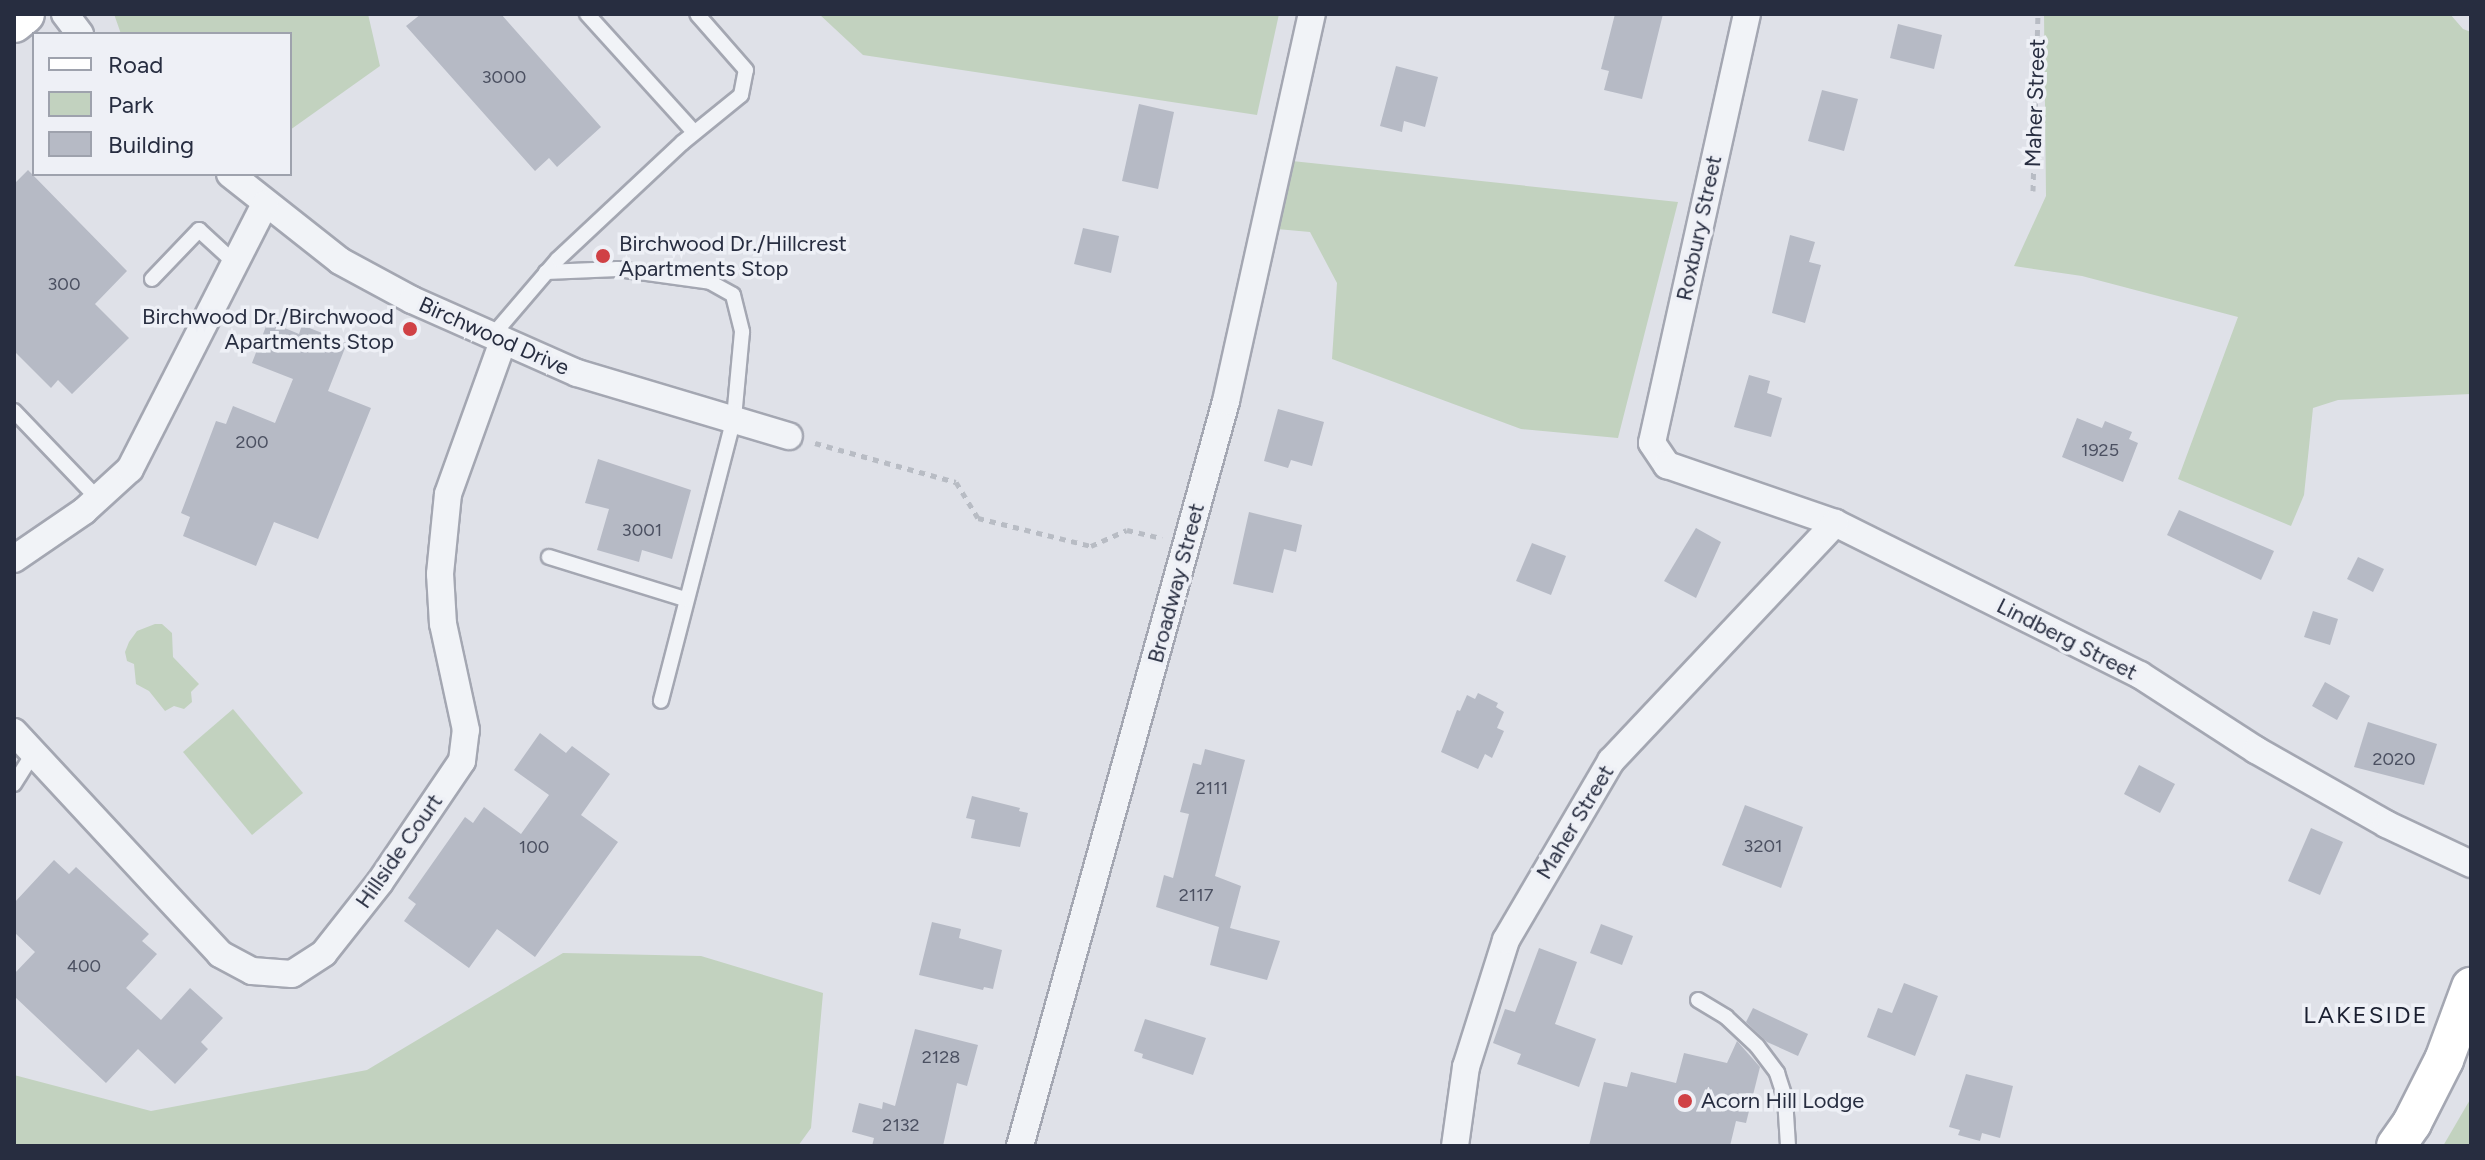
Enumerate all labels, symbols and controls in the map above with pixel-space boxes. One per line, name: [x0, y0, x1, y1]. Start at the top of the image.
legend: [32, 32, 292, 176]
street label: Maher Street: [2020, 38, 2050, 168]
text: Road: [108, 50, 163, 79]
house number: 3000: [482, 66, 526, 88]
text: Park: [108, 90, 154, 119]
text: Building: [108, 130, 194, 159]
street label: Roxbury Street: [1671, 153, 1727, 303]
place label: Birchwood Dr./Hillcrest Apartments Stop: [619, 230, 847, 282]
marker: Birchwood Dr./Hillcrest Apartments Stop: [594, 247, 612, 265]
house number: 300: [48, 273, 80, 295]
street label: Birchwood Drive: [415, 291, 573, 381]
place label: Birchwood Dr./Birchwood Apartments Stop: [142, 303, 394, 354]
marker: Birchwood Dr./Birchwood Apartments Stop: [401, 320, 419, 338]
house number: 200: [235, 431, 269, 453]
house number: 1925: [2081, 439, 2119, 461]
street label: Broadway Street: [1142, 500, 1210, 666]
house number: 3001: [622, 519, 662, 541]
street label: Lindberg Street: [1992, 592, 2142, 686]
house number: 2020: [2372, 748, 2416, 770]
street label: Maher Street: [1531, 760, 1619, 884]
house number: 2111: [1196, 777, 1228, 799]
street label: Hillside Court: [350, 789, 448, 913]
house number: 3201: [1744, 835, 1782, 857]
house number: 100: [519, 836, 549, 858]
house number: 2117: [1179, 884, 1213, 906]
house number: 400: [67, 955, 101, 977]
district label: LAKESIDE: [2303, 1001, 2429, 1029]
house number: 2128: [922, 1046, 960, 1068]
place label: Acorn Hill Lodge: [1701, 1088, 1864, 1114]
marker: Acorn Hill Lodge: [1676, 1092, 1694, 1110]
house number: 2132: [882, 1114, 920, 1136]

